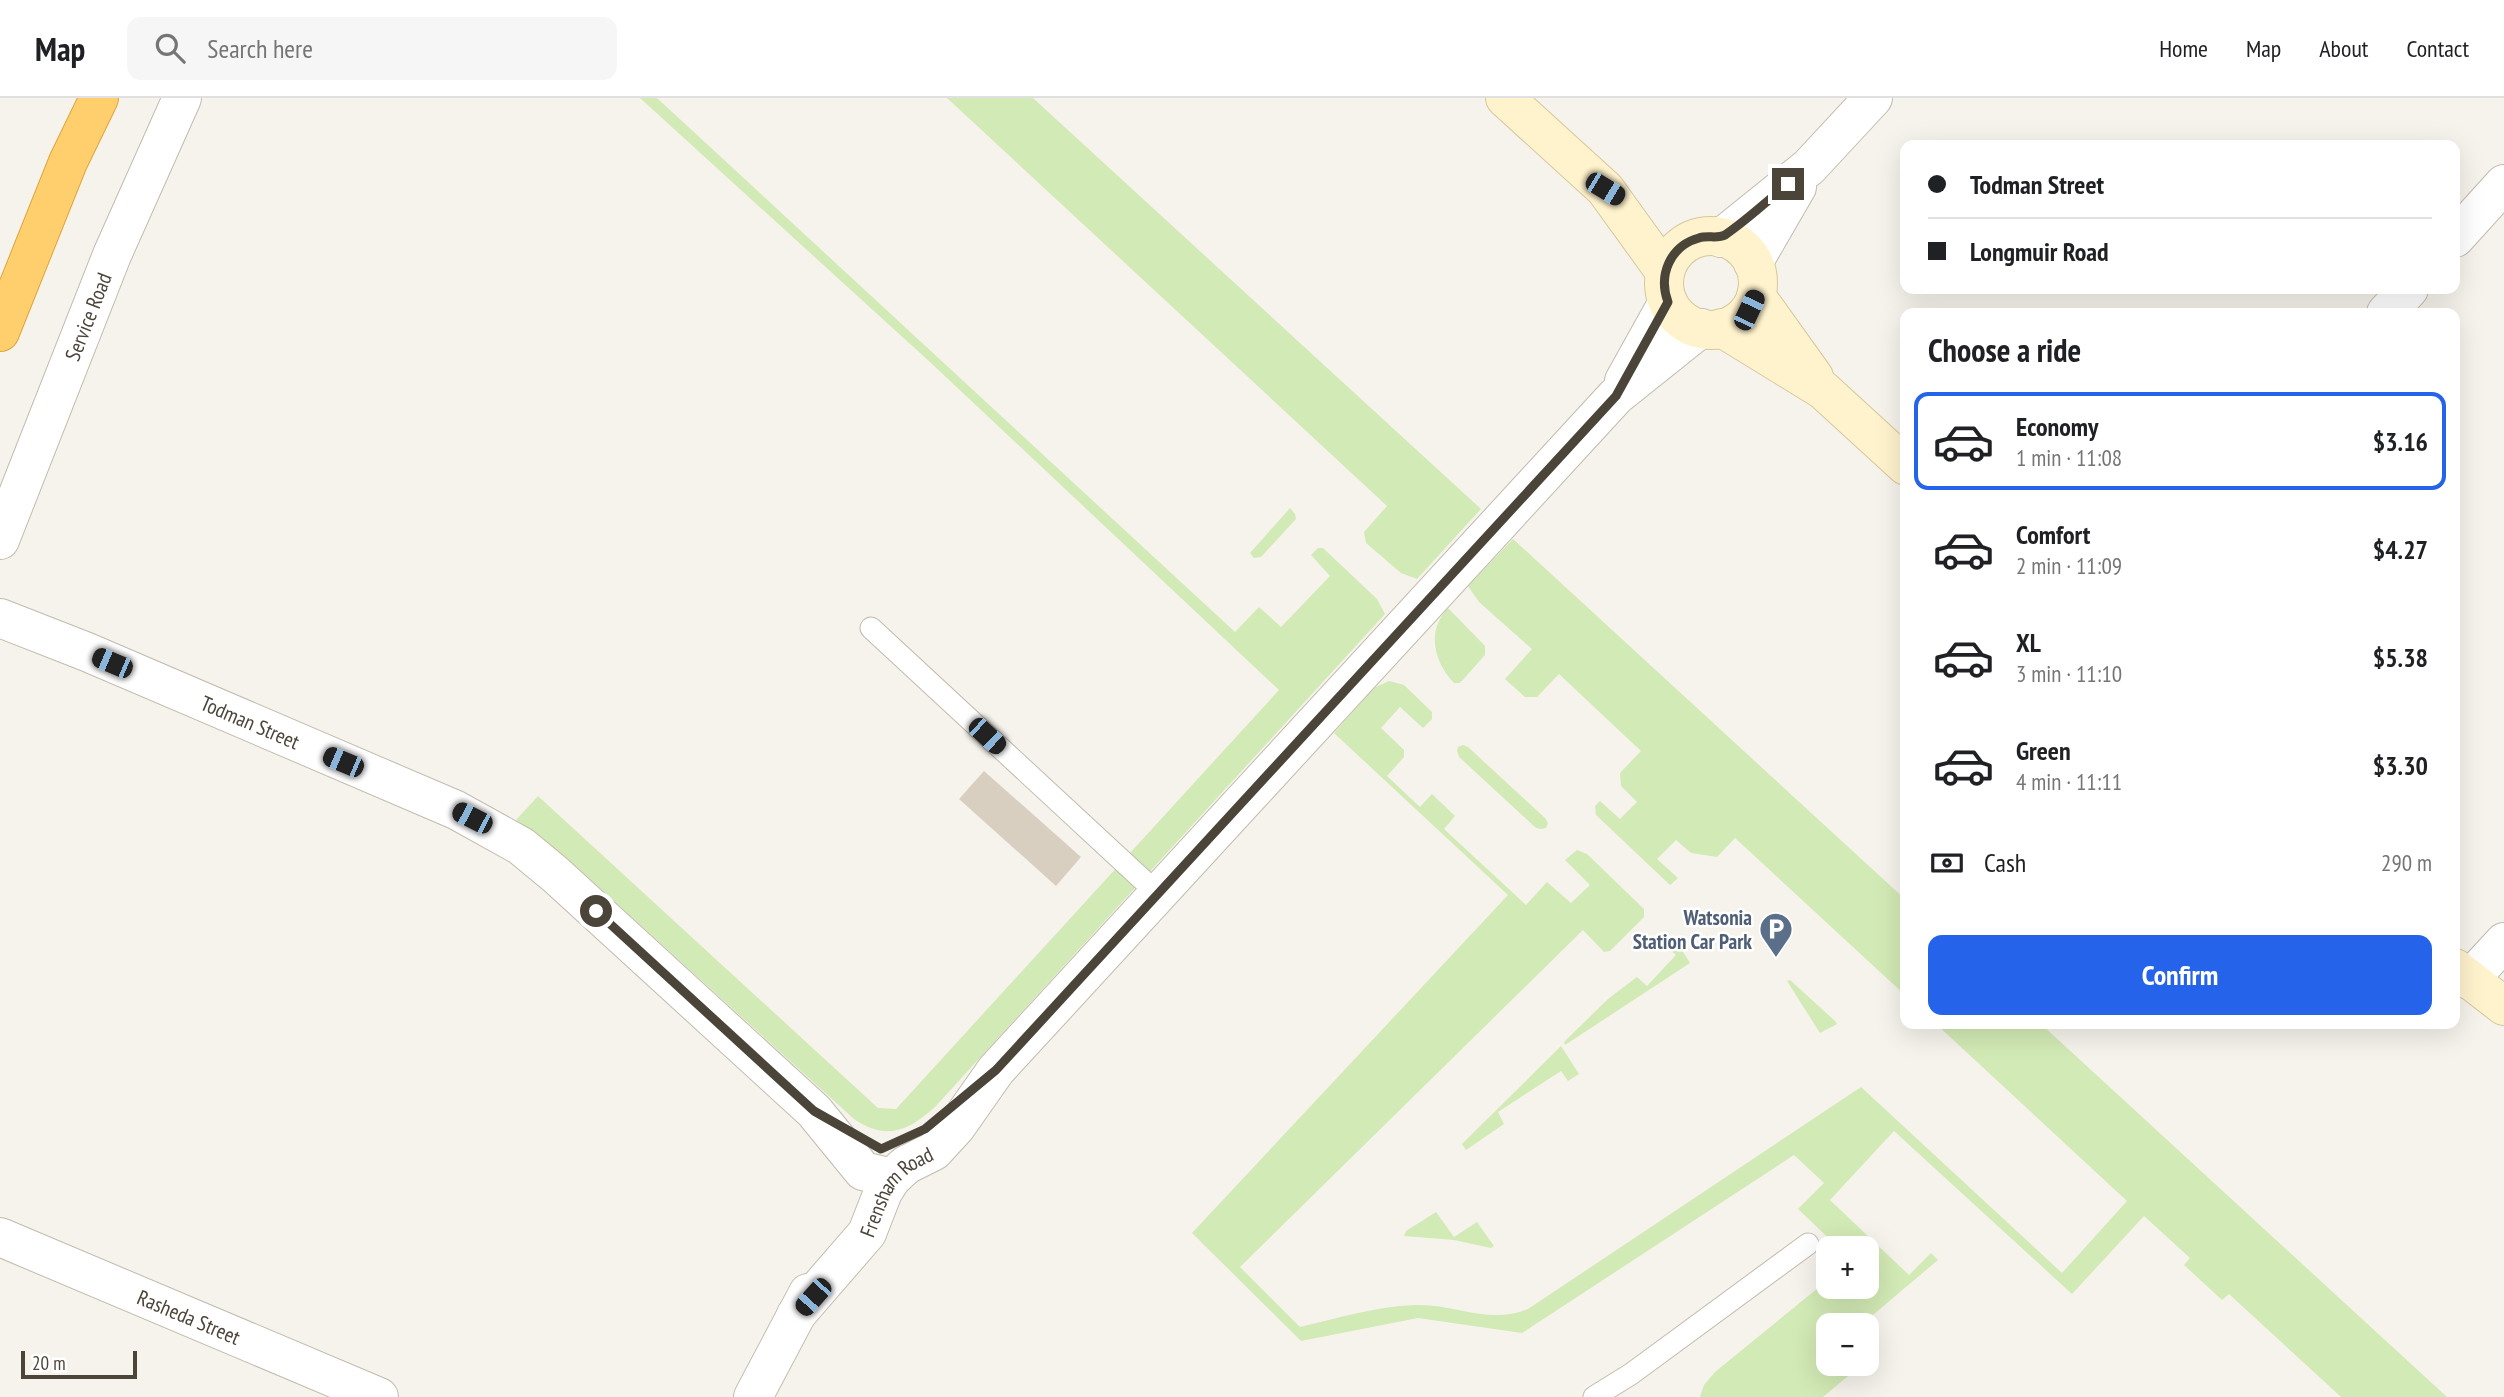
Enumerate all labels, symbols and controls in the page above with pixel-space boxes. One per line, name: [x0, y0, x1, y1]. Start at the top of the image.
search box: [127, 17, 617, 80]
text: Map: [35, 27, 85, 70]
icon: search: [151, 29, 189, 67]
text: Search here: [207, 32, 313, 65]
text: Home: [2159, 33, 2208, 64]
text: Map: [2246, 33, 2281, 64]
text: About: [2319, 33, 2368, 64]
text: Contact: [2406, 33, 2469, 64]
route end: [1772, 168, 1804, 200]
text: Todman Street: [1970, 168, 2104, 201]
car: [1582, 169, 1629, 209]
text: Longmuir Road: [1970, 235, 2109, 268]
street label: Service Road: [58, 269, 117, 365]
car: [1731, 287, 1768, 333]
text: Choose a ride: [1928, 329, 2081, 371]
icon: car: [1932, 410, 1995, 473]
text: Economy: [2016, 410, 2098, 443]
text: $3.16: [2373, 425, 2428, 458]
text: 1 min · 11:08: [2016, 443, 2122, 472]
icon: car: [1932, 518, 1995, 581]
text: Comfort: [2016, 518, 2090, 551]
text: $4.27: [2373, 533, 2428, 566]
text: 2 min · 11:09: [2016, 551, 2122, 580]
icon: car: [1932, 626, 1995, 689]
text: XL: [2016, 626, 2041, 659]
text: $5.38: [2373, 641, 2428, 674]
car: [89, 645, 136, 681]
text: 3 min · 11:10: [2016, 659, 2122, 688]
street label: Todman Street: [197, 689, 304, 755]
car: [965, 714, 1010, 758]
icon: car: [1932, 734, 1995, 797]
text: Green: [2016, 734, 2071, 767]
car: [320, 744, 367, 780]
text: $3.30: [2373, 749, 2428, 782]
text: 4 min · 11:11: [2016, 767, 2122, 796]
car: [449, 799, 496, 837]
icon: cash: [1928, 844, 1966, 882]
text: Cash: [1984, 846, 2026, 879]
text: 290 m: [2381, 848, 2432, 877]
route start: [580, 895, 612, 927]
place label: Watsonia Station Car Park: [1633, 904, 1752, 955]
parking icon: Watsonia Station Car Park: [1757, 910, 1795, 959]
button: Confirm: [1928, 935, 2432, 1015]
street label: Frensham Road: [853, 1140, 937, 1241]
map controls: [1816, 1236, 1879, 1376]
button: +: [1816, 1236, 1879, 1299]
car: [792, 1274, 835, 1320]
street label: Rasheda Street: [133, 1283, 245, 1350]
button: −: [1816, 1313, 1879, 1376]
scale bar: [21, 1348, 136, 1380]
text: 20 m: [32, 1351, 66, 1375]

